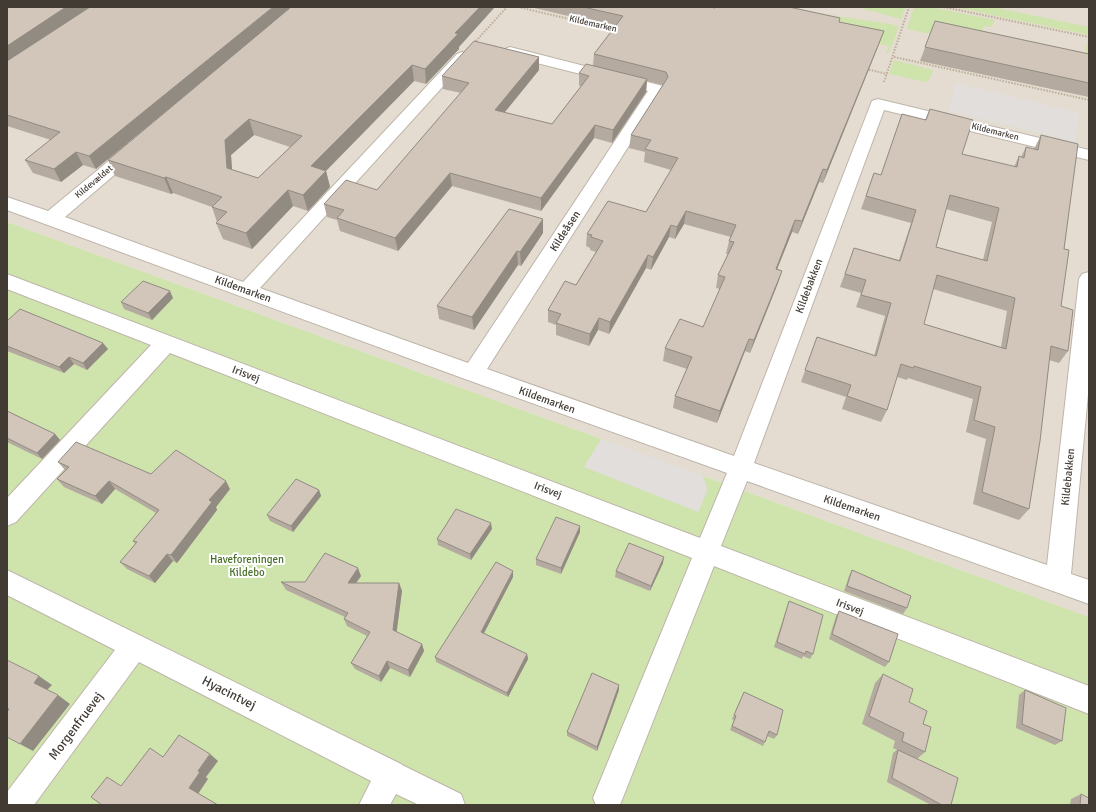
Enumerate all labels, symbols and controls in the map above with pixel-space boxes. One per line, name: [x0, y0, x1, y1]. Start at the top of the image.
street label: Kildemarken: [568, 13, 618, 35]
street label: Kildemarken: [970, 121, 1020, 143]
street label: Kildevældet: [73, 163, 115, 201]
street label: Kildeåsen: [547, 208, 583, 254]
street label: Kildebakken: [793, 257, 825, 315]
street label: Kildemarken: [213, 273, 273, 305]
street label: Irisvej: [230, 363, 262, 385]
street label: Kildemarken: [517, 384, 577, 416]
street label: Kildebakken: [1059, 448, 1077, 506]
street label: Irisvej: [532, 479, 564, 501]
street label: Kildemarken: [822, 492, 882, 524]
park label: Haveforeningen Kildebo: [210, 553, 284, 579]
street label: Irisvej: [834, 596, 866, 618]
street label: Hyacintvej: [199, 673, 259, 713]
street label: Morgenfruevej: [45, 689, 107, 763]

